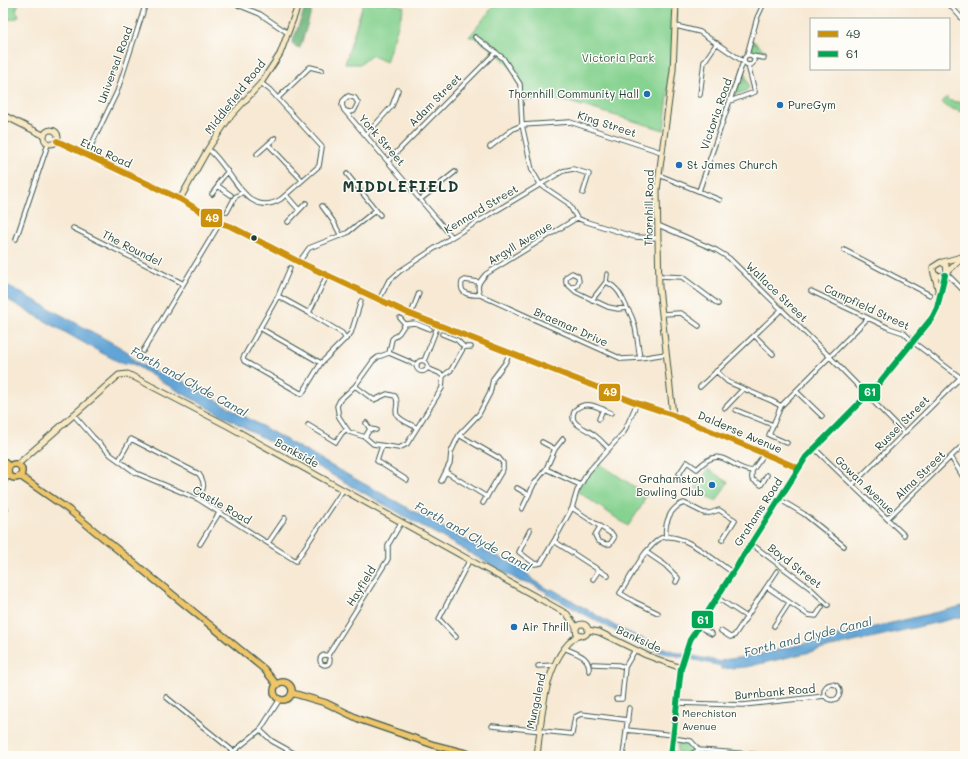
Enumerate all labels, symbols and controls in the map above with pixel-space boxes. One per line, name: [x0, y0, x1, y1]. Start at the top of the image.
legend: [810, 18, 950, 70]
street label: Universal Road: [94, 24, 135, 105]
text: 49: [846, 25, 860, 41]
text: 61: [846, 45, 859, 61]
park label: Victoria Park: [582, 50, 654, 65]
street label: Middlefield Road: [201, 56, 268, 137]
street label: Adam Street: [405, 70, 464, 129]
street label: Victoria Road: [696, 76, 735, 152]
place label: Thornhill Community Hall: [508, 86, 639, 101]
marker: Thornhill Community Hall: [642, 89, 652, 99]
place label: PureGym: [788, 97, 836, 112]
marker: PureGym: [775, 100, 785, 110]
street label: King Street: [576, 107, 639, 140]
street label: York Street: [356, 111, 409, 169]
street label: Etna Road: [78, 134, 134, 171]
place label: St James Church: [687, 157, 777, 172]
marker: St James Church: [674, 160, 684, 170]
street label: Thornhill Road: [640, 170, 657, 246]
district label: MIDDLEFIELD: [343, 176, 459, 196]
street label: Kennard Street: [441, 181, 521, 237]
line badge: 49: [200, 208, 223, 228]
text: 49: [205, 210, 219, 225]
street label: Argyll Avenue: [485, 217, 555, 268]
street label: The Roundel: [100, 226, 165, 269]
unlabelled marker: [249, 233, 259, 243]
street label: Wallace Street: [743, 258, 812, 325]
street label: Campfield Street: [822, 280, 913, 333]
street label: Braemar Drive: [532, 303, 611, 350]
water label: Forth and Clyde Canal: [128, 342, 251, 420]
line badge: 49: [598, 383, 621, 402]
line badge: 61: [858, 383, 881, 402]
text: 49: [603, 384, 617, 399]
text: 61: [864, 384, 876, 399]
street label: Russel Street: [871, 392, 932, 453]
street label: Dalderse Avenue: [696, 407, 785, 456]
street label: Bankside: [273, 434, 322, 471]
street label: Alma Street: [891, 447, 948, 502]
street label: Gowan Avenue: [832, 452, 899, 517]
place label: Grahamston Bowling Club: [636, 471, 704, 499]
street label: Grahams Road: [730, 475, 785, 549]
marker: Grahamston Bowling Club: [707, 480, 717, 490]
street label: Castle Road: [190, 482, 254, 527]
water label: Forth and Clyde Canal: [412, 497, 535, 575]
street label: Boyd Street: [765, 540, 826, 591]
street label: Hayfield: [342, 563, 379, 609]
line badge: 61: [691, 610, 714, 629]
text: 61: [697, 612, 709, 627]
water label: Forth and Clyde Canal: [742, 612, 873, 660]
place label: Air Thrill: [522, 619, 569, 634]
marker: Air Thrill: [509, 622, 519, 632]
street label: Bankside: [614, 622, 664, 656]
street label: Mungalend: [522, 672, 549, 730]
street label: Burnbank Road: [734, 680, 816, 703]
place label: Merchiston Avenue: [682, 706, 737, 733]
marker: Merchiston Avenue: [670, 714, 680, 724]

